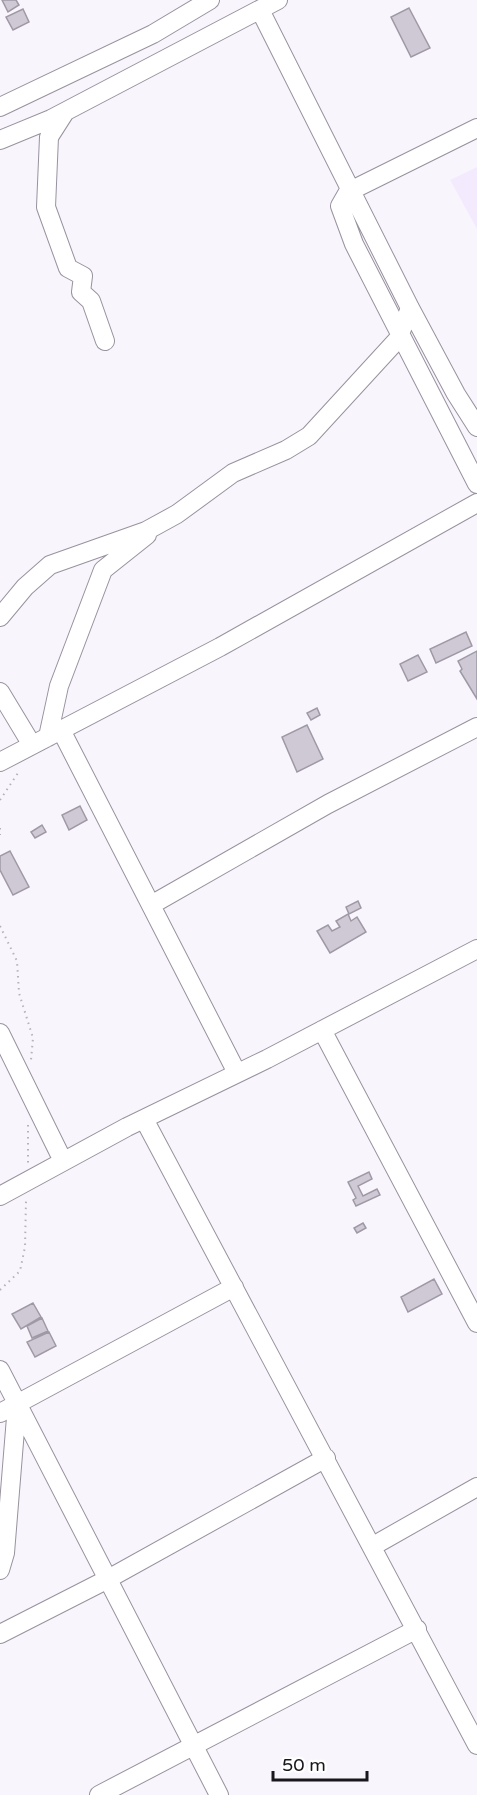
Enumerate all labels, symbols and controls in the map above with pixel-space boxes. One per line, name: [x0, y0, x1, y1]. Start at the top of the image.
scale bar: [273, 1744, 368, 1782]
text: 50 m: [282, 1754, 326, 1776]

